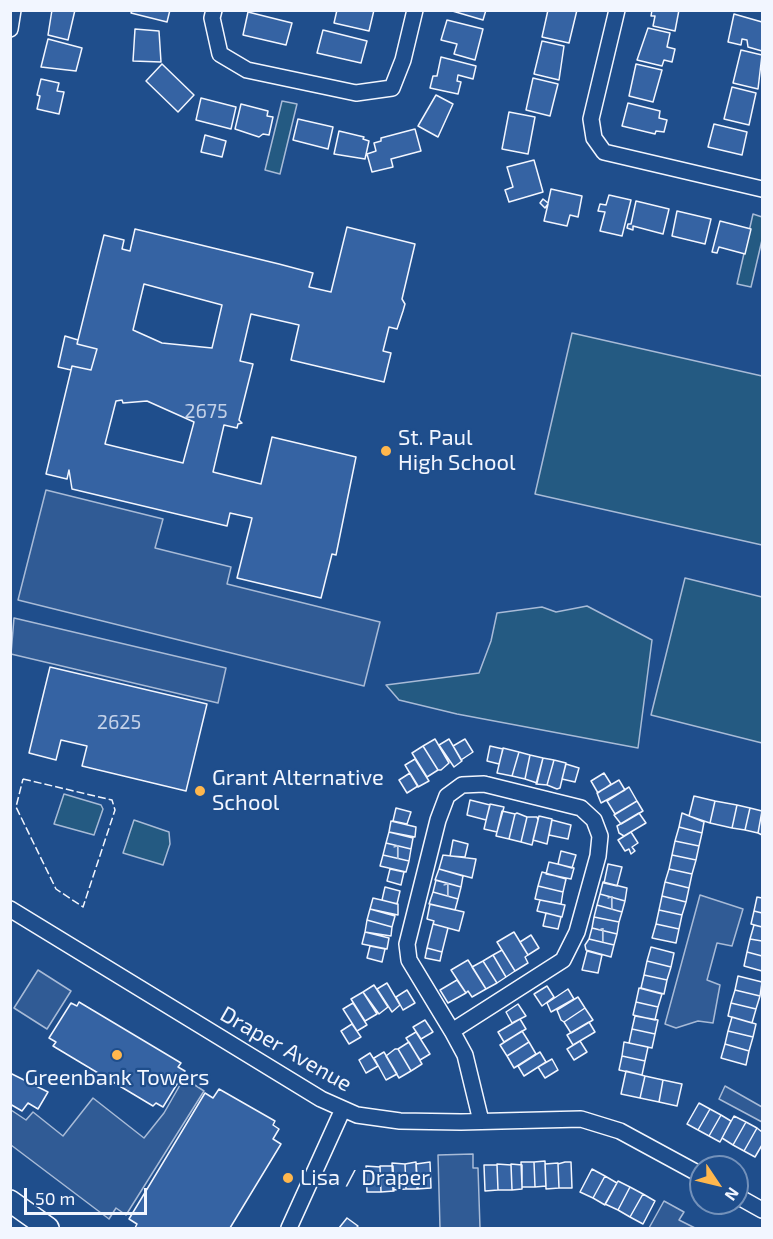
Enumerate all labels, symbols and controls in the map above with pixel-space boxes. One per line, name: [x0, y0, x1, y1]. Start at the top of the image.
house number: 2675: [184, 399, 228, 423]
place label: St. Paul High School: [398, 425, 516, 476]
marker: St. Paul High School: [379, 444, 393, 458]
house number: 2625: [97, 710, 141, 734]
place label: Grant Alternative School: [212, 765, 384, 816]
marker: Grant Alternative School: [193, 784, 207, 798]
house number: 1: [393, 840, 401, 864]
house number: 1: [443, 878, 451, 902]
house number: 1: [607, 891, 615, 915]
house number: 1: [598, 923, 606, 947]
street label: Draper Avenue: [216, 1001, 356, 1097]
marker: Greenbank Towers: [110, 1048, 124, 1062]
place label: Greenbank Towers: [25, 1065, 209, 1091]
north arrow: [689, 1155, 749, 1215]
place label: Lisa / Draper: [300, 1165, 430, 1191]
marker: Lisa / Draper: [281, 1171, 295, 1185]
scale bar: [27, 1176, 150, 1214]
text: N: [721, 1184, 744, 1205]
text: 50 m: [35, 1187, 75, 1209]

